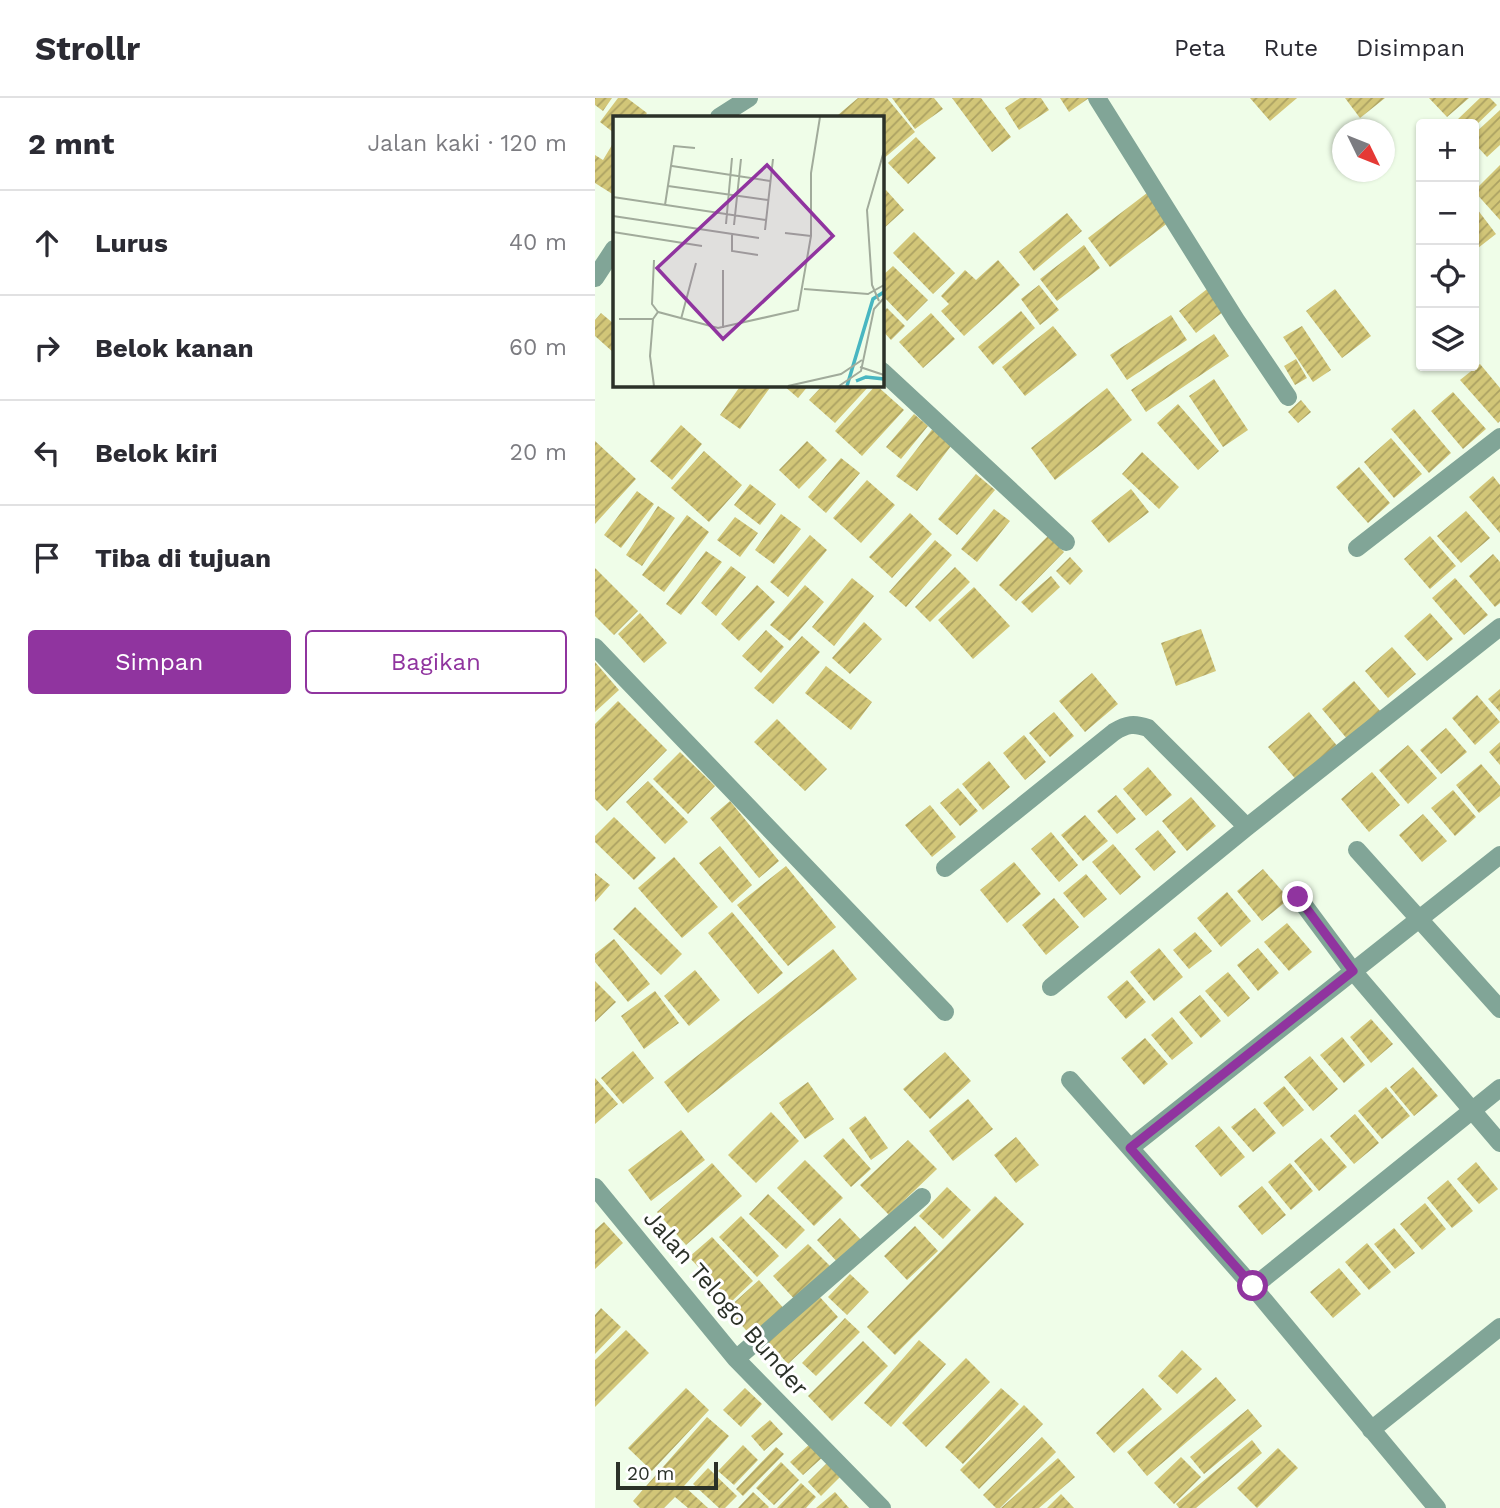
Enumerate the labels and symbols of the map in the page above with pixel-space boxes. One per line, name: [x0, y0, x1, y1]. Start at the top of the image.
inset map: [613, 116, 884, 387]
north arrow: [1332, 119, 1395, 182]
route end: [1282, 881, 1313, 912]
street label: Jalan Telogo Bunder: [638, 1204, 814, 1402]
route start: [1237, 1270, 1268, 1301]
scale bar: [616, 1459, 717, 1491]

